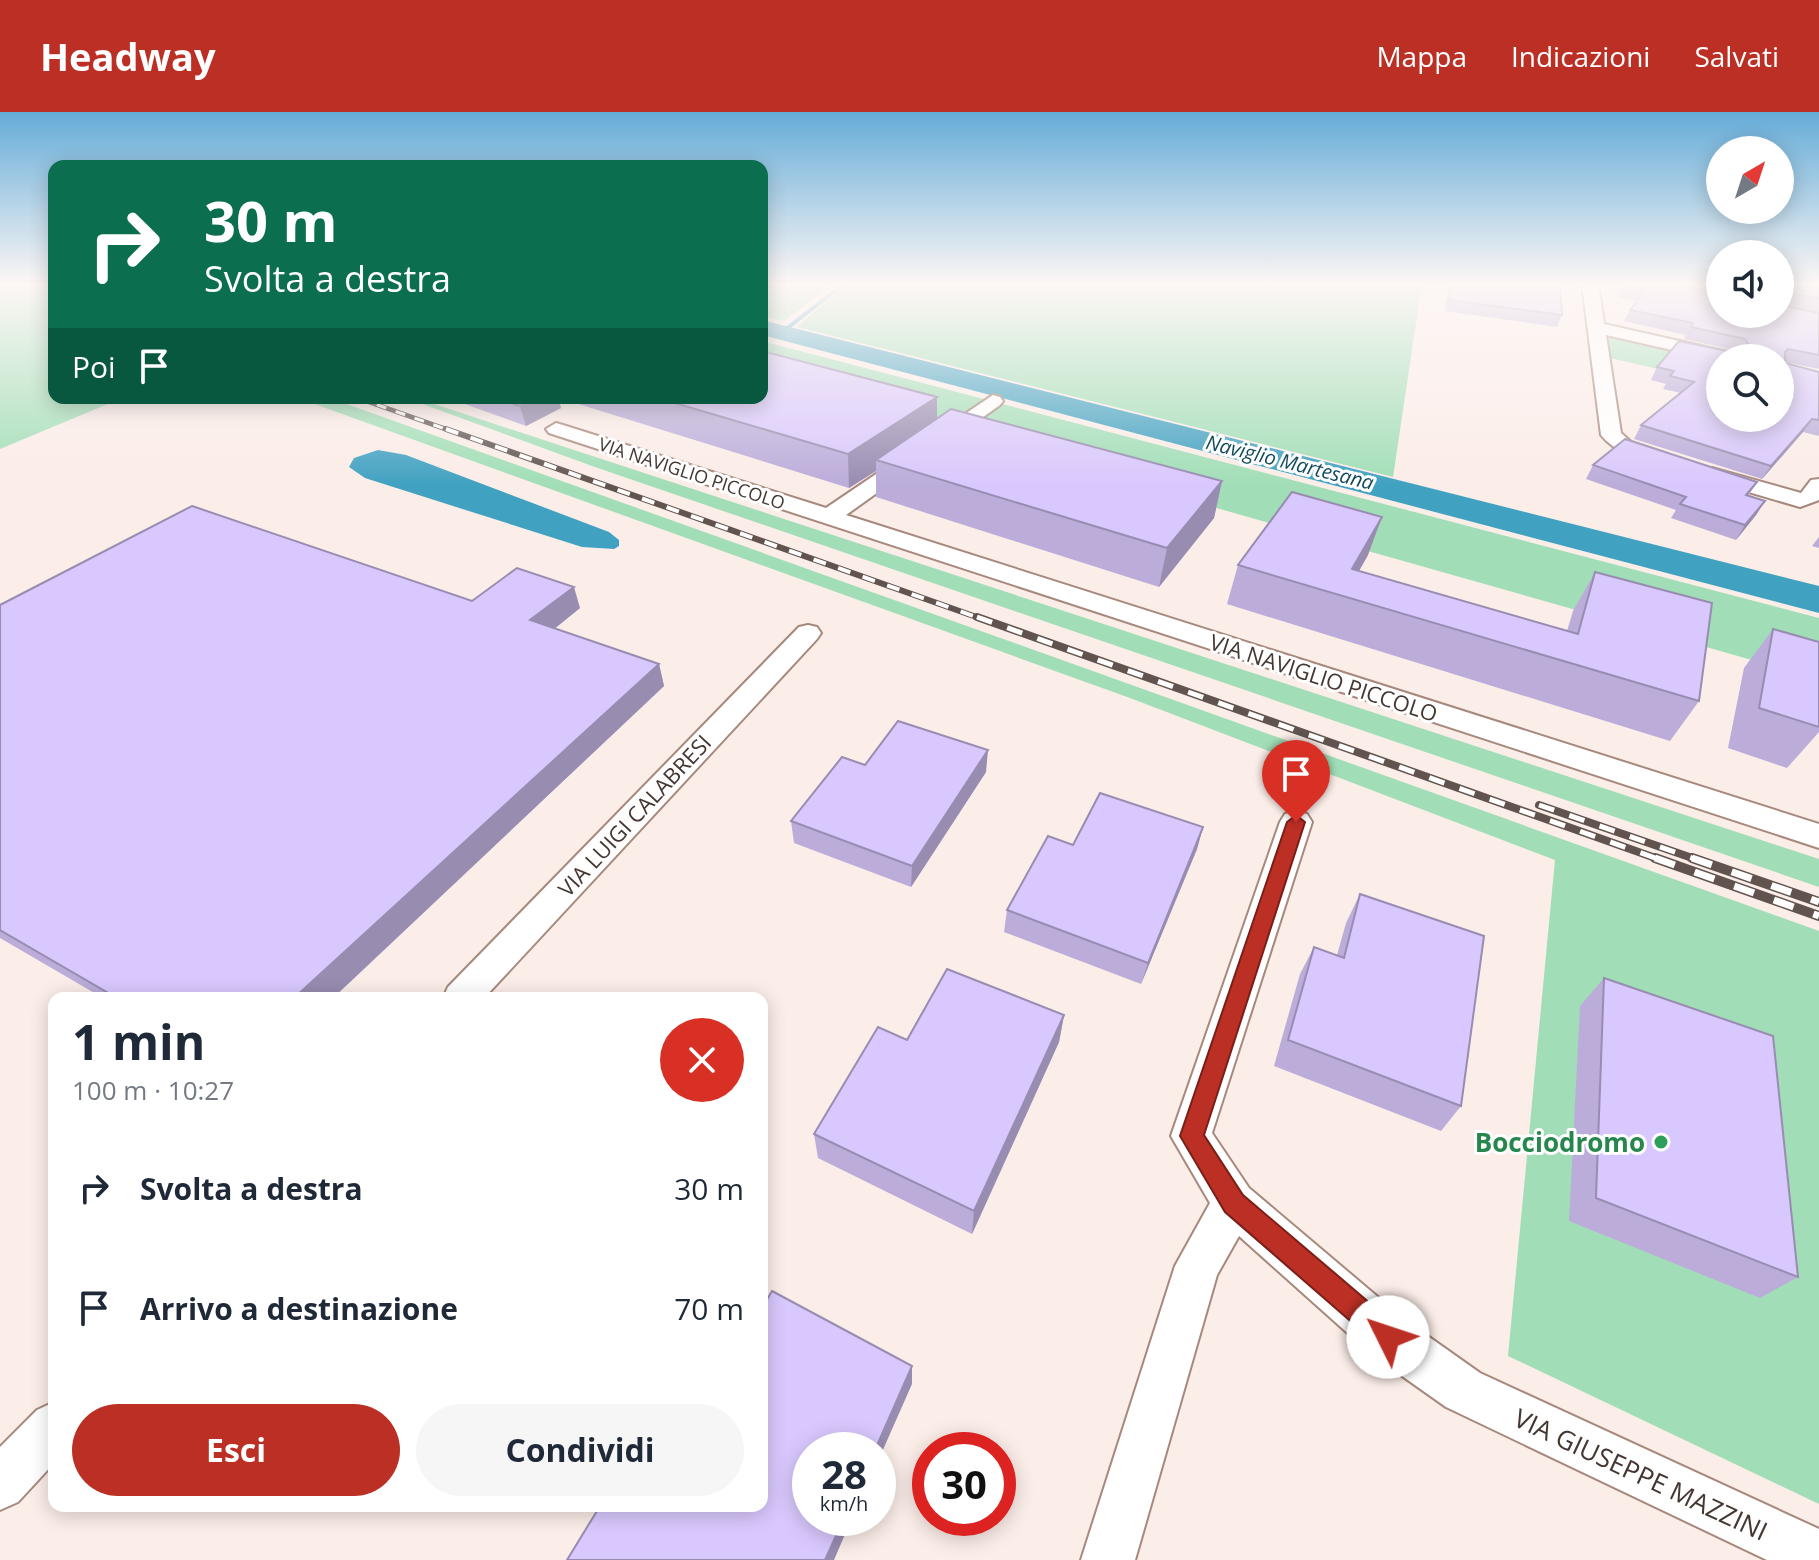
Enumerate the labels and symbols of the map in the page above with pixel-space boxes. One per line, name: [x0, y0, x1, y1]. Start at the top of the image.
north arrow: [1706, 136, 1794, 224]
water label: Naviglio Martesana: [1203, 428, 1377, 496]
street label: VIA NAVIGLIO PICCOLO: [596, 432, 788, 514]
street label: VIA NAVIGLIO PICCOLO: [1206, 626, 1442, 728]
street label: VIA LUIGI CALABRESI: [551, 727, 717, 903]
pin: [1262, 740, 1330, 822]
place label: Bocciodromo: [1475, 1124, 1645, 1160]
marker: Bocciodromo: [1652, 1133, 1670, 1151]
position arrow: [1346, 1295, 1430, 1379]
street label: VIA GIUSEPPE MAZZINI: [1508, 1399, 1774, 1549]
speed limit sign: 30: [912, 1432, 1016, 1536]

